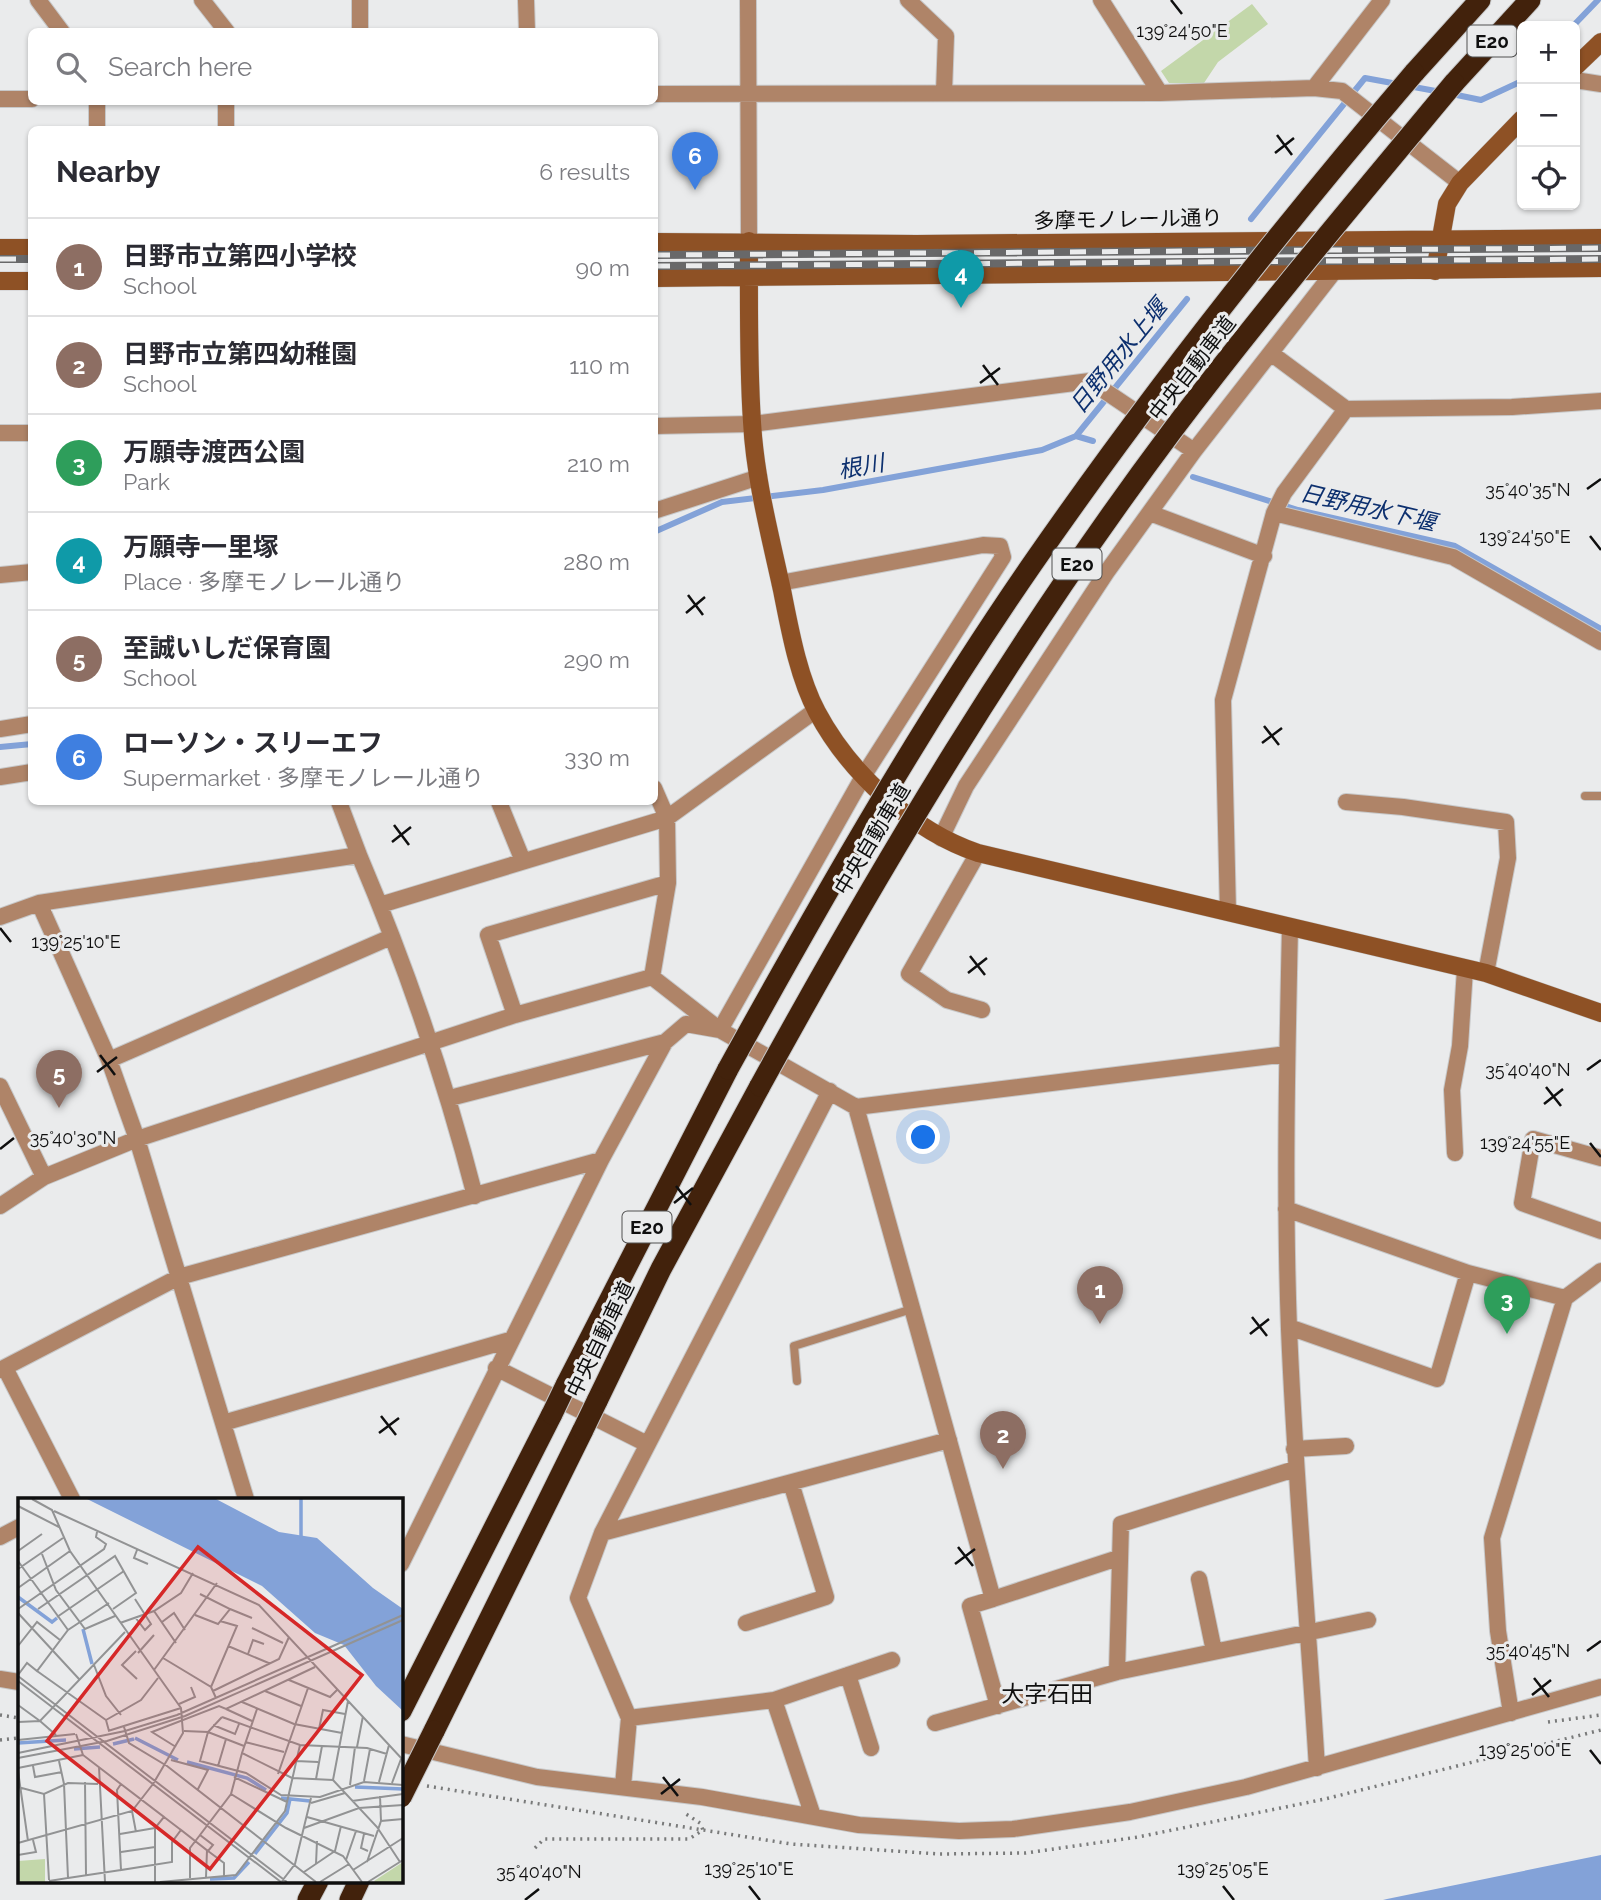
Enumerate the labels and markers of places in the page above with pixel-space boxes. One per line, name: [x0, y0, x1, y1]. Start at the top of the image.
pin: 6: [672, 132, 718, 190]
pin: 4: [938, 250, 984, 308]
pin: 5: [36, 1050, 82, 1108]
pin: 1: [1077, 1266, 1123, 1324]
pin: 3: [1484, 1276, 1530, 1334]
pin: 2: [980, 1411, 1026, 1469]

